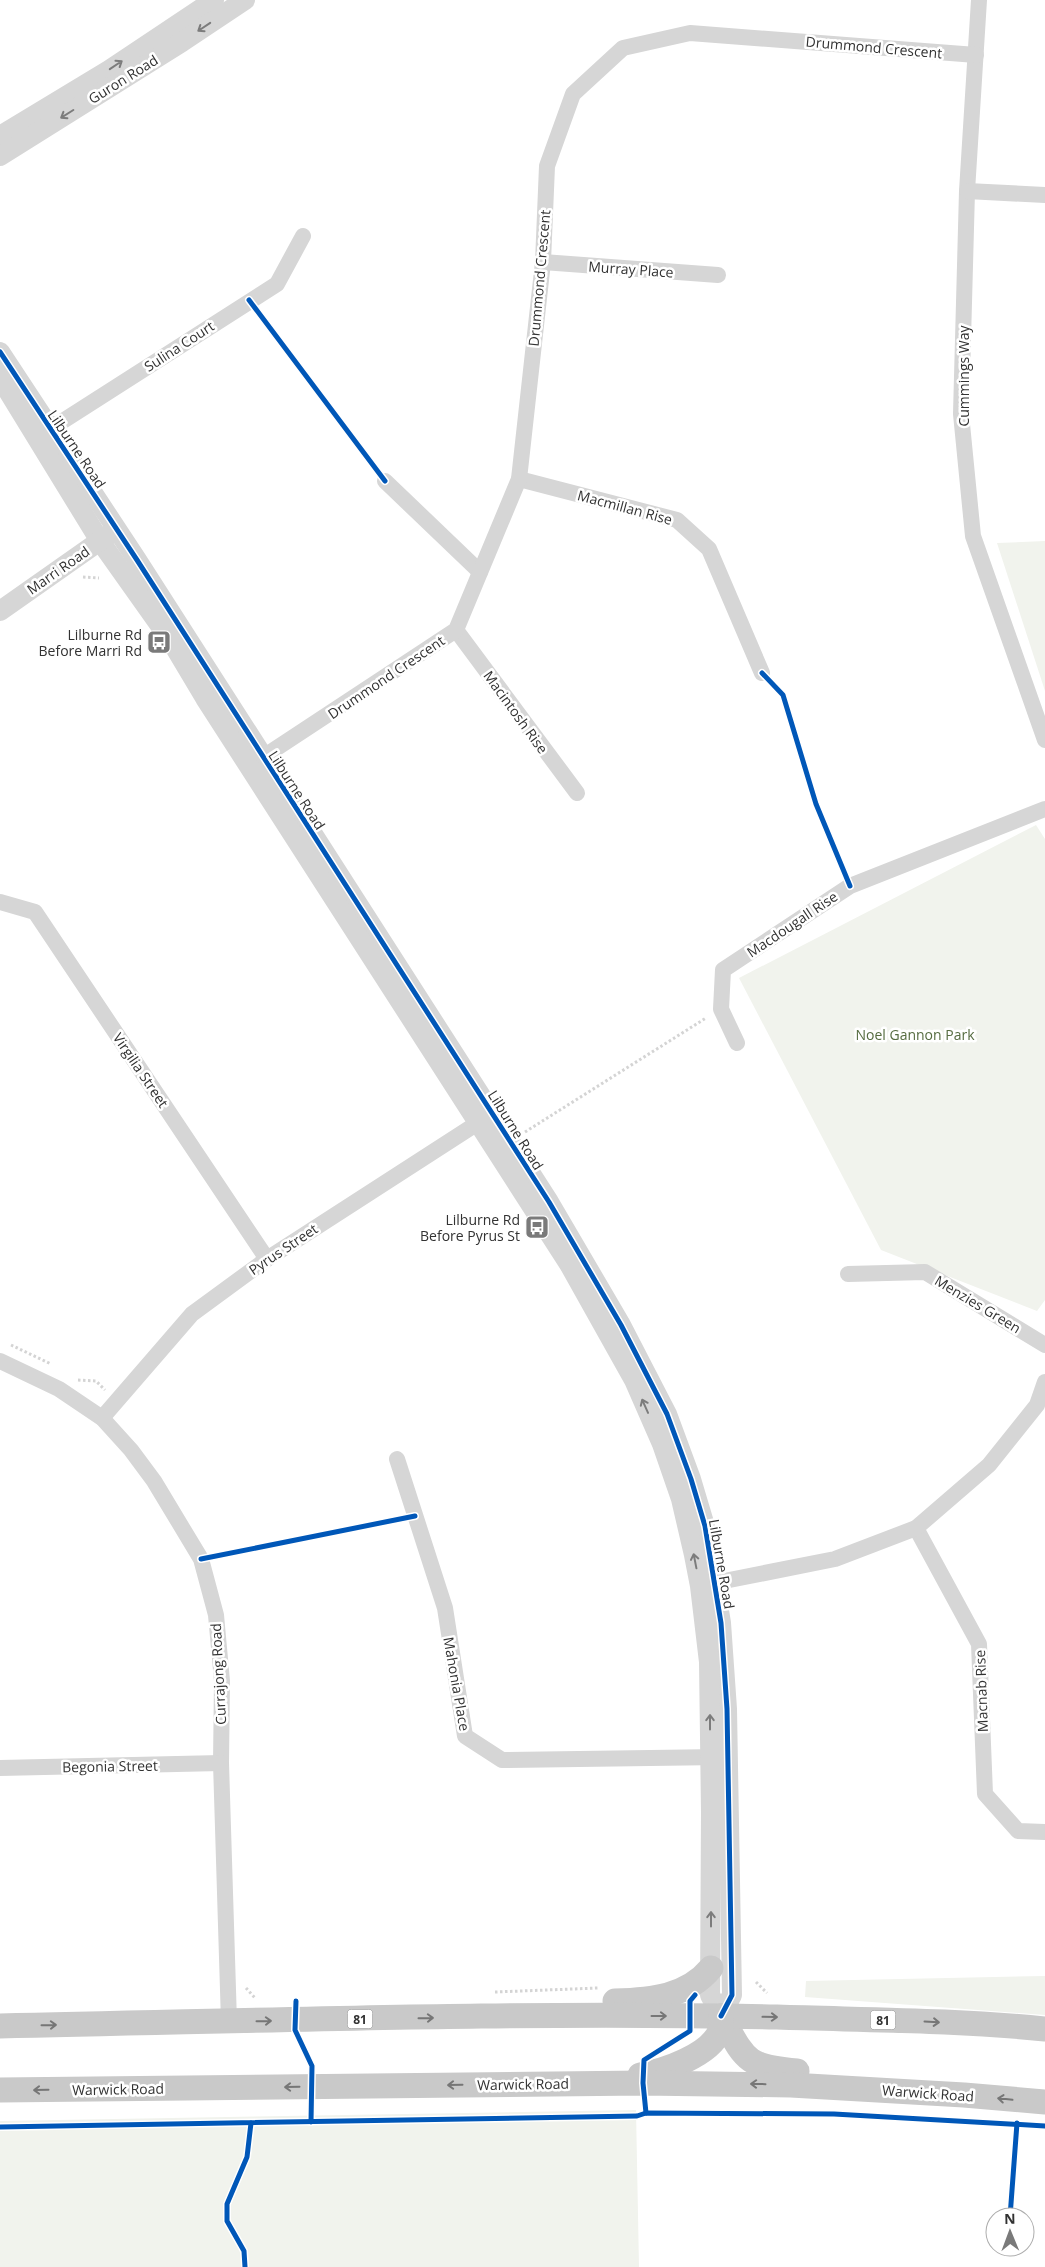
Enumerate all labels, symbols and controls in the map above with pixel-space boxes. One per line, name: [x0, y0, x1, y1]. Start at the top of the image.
one-way arrow: [197, 22, 211, 32]
street label: Drummond Crescent: [805, 32, 943, 62]
street label: Guron Road: [85, 50, 161, 108]
one-way arrow: [109, 60, 123, 70]
one-way arrow: [60, 109, 74, 120]
street label: Drummond Crescent: [524, 209, 554, 347]
street label: Murray Place: [588, 257, 674, 281]
street label: Sulina Court: [140, 316, 218, 376]
street label: Cummings Way: [954, 324, 973, 427]
street label: Lilburne Road: [44, 406, 110, 492]
street label: Macmillan Rise: [576, 485, 675, 529]
street label: Marri Road: [23, 541, 93, 599]
place label: Lilburne Rd Before Marri Rd: [39, 625, 142, 660]
bus stop icon: Lilburne Rd Before Marri Rd: [146, 629, 172, 655]
street label: Drummond Crescent: [324, 631, 448, 723]
street label: Macintosh Rise: [479, 667, 553, 757]
street label: Lilburne Road: [264, 747, 330, 833]
street label: Macdougall Rise: [743, 887, 841, 961]
park label: Noel Gannon Park: [855, 1025, 975, 1044]
street label: Virgilia Street: [109, 1029, 173, 1111]
street label: Lilburne Road: [484, 1086, 548, 1174]
place label: Lilburne Rd Before Pyrus St: [420, 1210, 520, 1245]
bus stop icon: Lilburne Rd Before Pyrus St: [524, 1214, 550, 1240]
street label: Pyrus Street: [245, 1219, 321, 1279]
street label: Menzies Green: [931, 1271, 1025, 1337]
one-way arrow: [640, 1399, 650, 1414]
street label: Lilburne Road: [705, 1518, 739, 1610]
one-way arrow: [690, 1553, 699, 1569]
street label: Currajong Road: [206, 1623, 230, 1725]
street label: Mahonia Place: [439, 1635, 475, 1733]
street label: Macnab Rise: [970, 1649, 992, 1732]
one-way arrow: [705, 1714, 715, 1730]
street label: Begonia Street: [62, 1756, 158, 1776]
one-way arrow: [706, 1912, 716, 1928]
road number: 81: [348, 2010, 372, 2028]
road number: 81: [870, 2010, 896, 2030]
one-way arrow: [650, 2011, 666, 2021]
one-way arrow: [418, 2013, 434, 2023]
one-way arrow: [761, 2013, 777, 2022]
one-way arrow: [255, 2016, 271, 2026]
one-way arrow: [924, 2018, 940, 2027]
one-way arrow: [40, 2020, 56, 2030]
street label: Warwick Road: [477, 2074, 569, 2094]
street label: Warwick Road: [72, 2079, 164, 2099]
one-way arrow: [447, 2080, 463, 2090]
one-way arrow: [751, 2080, 767, 2089]
street label: Warwick Road: [881, 2080, 975, 2106]
one-way arrow: [284, 2082, 300, 2092]
one-way arrow: [33, 2085, 49, 2095]
one-way arrow: [997, 2094, 1013, 2104]
north arrow: [985, 2207, 1035, 2257]
text: N: [1004, 2209, 1016, 2228]

